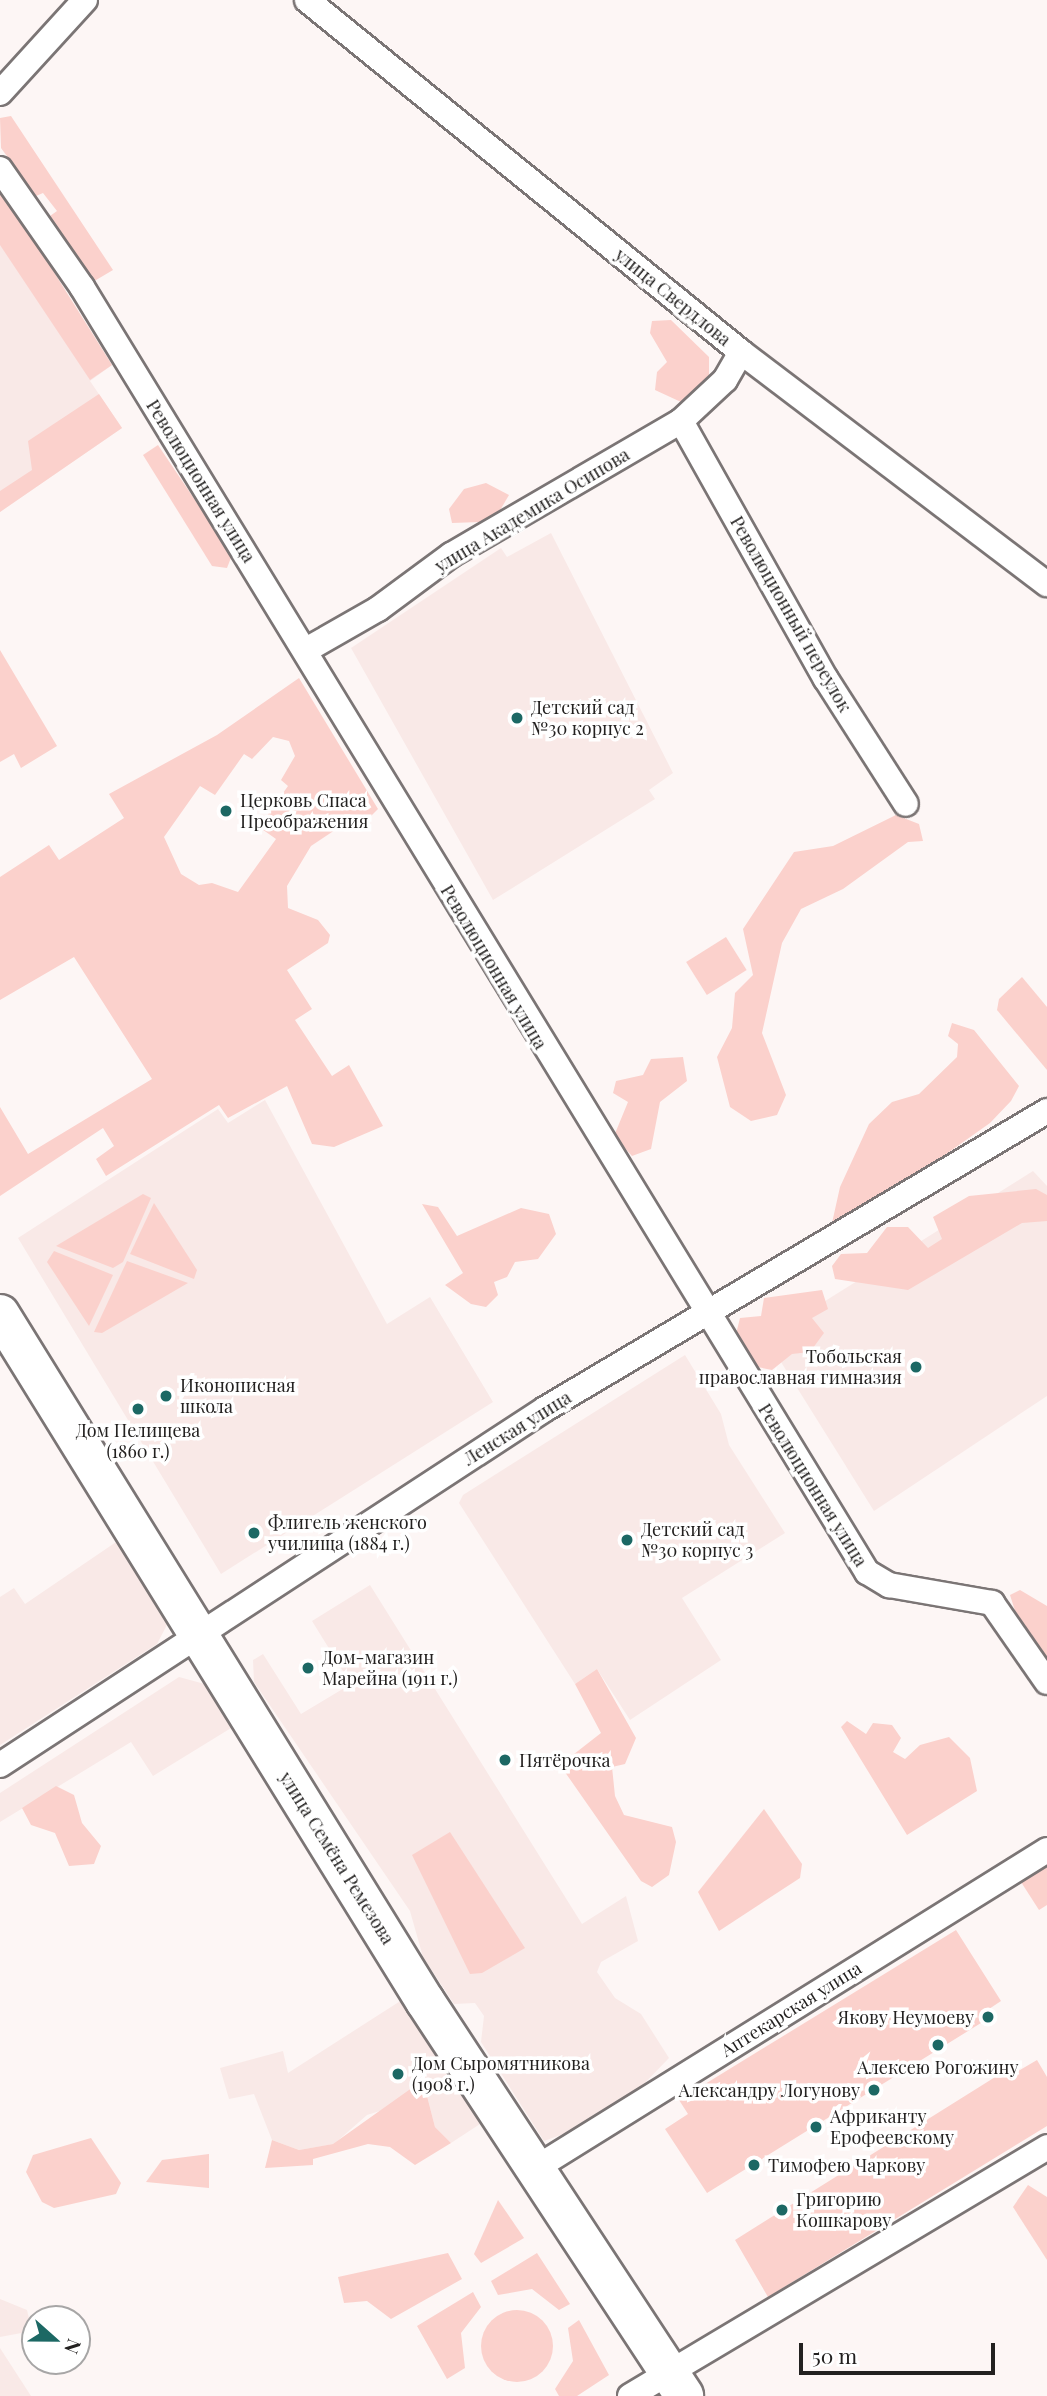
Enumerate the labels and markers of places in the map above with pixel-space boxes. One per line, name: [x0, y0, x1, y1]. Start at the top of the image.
place label: Детский сад №30 корпус 2: [531, 697, 644, 740]
marker: Детский сад №30 корпус 2: [509, 710, 525, 726]
place label: Церковь Спаса Преображения: [240, 790, 368, 832]
marker: Церковь Спаса Преображения: [218, 803, 234, 819]
place label: Тобольская православная гимназия: [699, 1346, 902, 1388]
marker: Тобольская православная гимназия: [908, 1359, 924, 1375]
place label: Иконописная школа: [180, 1375, 295, 1418]
marker: Иконописная школа: [158, 1388, 174, 1404]
marker: Дом Пелищева (1860 г.): [130, 1401, 146, 1417]
place label: Дом Пелищева (1860 г.): [76, 1420, 200, 1462]
place label: Флигель женского училища (1884 г.): [268, 1512, 427, 1554]
place label: Детский сад №30 корпус 3: [641, 1519, 753, 1562]
marker: Флигель женского училища (1884 г.): [246, 1525, 262, 1541]
marker: Детский сад №30 корпус 3: [619, 1532, 635, 1548]
place label: Дом-магазин Марейна (1911 г.): [322, 1647, 458, 1690]
marker: Дом-магазин Марейна (1911 г.): [300, 1660, 316, 1676]
place label: Пятёрочка: [519, 1749, 610, 1771]
marker: Пятёрочка: [497, 1752, 513, 1768]
place label: Якову Неумоеву: [837, 2006, 974, 2028]
marker: Якову Неумоеву: [980, 2009, 996, 2025]
marker: Алексею Рогожину: [930, 2037, 946, 2053]
place label: Дом Сыромятникова (1908 г.): [412, 2053, 590, 2096]
place label: Алексею Рогожину: [857, 2056, 1019, 2078]
marker: Дом Сыромятникова (1908 г.): [390, 2066, 406, 2082]
place label: Александру Логунову: [679, 2079, 860, 2101]
marker: Александру Логунову: [866, 2082, 882, 2098]
place label: Африканту Ерофеевскому: [830, 2106, 954, 2148]
marker: Африканту Ерофеевскому: [808, 2119, 824, 2135]
place label: Тимофею Чаркову: [768, 2154, 925, 2176]
marker: Тимофею Чаркову: [746, 2157, 762, 2173]
place label: Григорию Кошкарову: [796, 2189, 891, 2232]
marker: Григорию Кошкарову: [774, 2202, 790, 2218]

